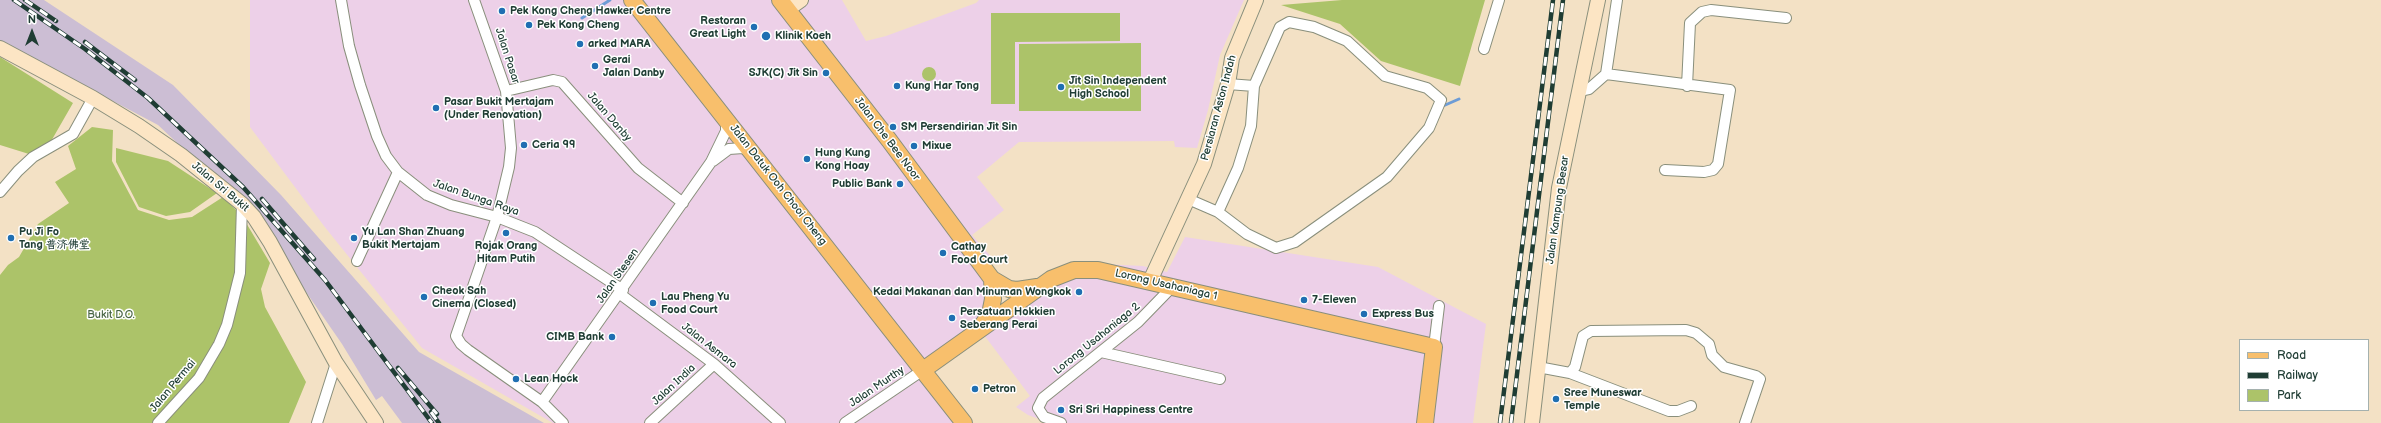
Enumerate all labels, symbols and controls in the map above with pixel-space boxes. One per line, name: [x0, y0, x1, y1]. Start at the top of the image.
place label: Pek Kong Cheng Hawker Centre: [510, 4, 671, 18]
marker: Pek Kong Cheng Hawker Centre: [497, 6, 507, 16]
north arrow: [12, 12, 52, 52]
text: N: [28, 13, 36, 26]
place label: Restoran Great Light: [690, 14, 746, 40]
place label: Pek Kong Cheng: [537, 18, 620, 32]
marker: Pek Kong Cheng: [524, 20, 534, 30]
marker: Restoran Great Light: [749, 22, 759, 32]
street label: Jalan Pasar: [492, 26, 522, 86]
place label: Klinik Koeh: [775, 29, 831, 43]
marker: Klinik Koeh: [760, 30, 772, 42]
place label: arked MARA: [588, 37, 650, 51]
marker: arked MARA: [575, 39, 585, 49]
place label: Gerai Jalan Danby: [603, 53, 664, 79]
street label: Persiaran Aston Indah: [1199, 54, 1239, 162]
marker: Gerai Jalan Danby: [590, 61, 600, 71]
place label: SJK(C) Jit Sin: [749, 66, 818, 80]
marker: SJK(C) Jit Sin: [821, 68, 831, 78]
place label: Jit Sin Independent High School: [1069, 74, 1167, 100]
place label: Kung Har Tong: [905, 79, 979, 93]
marker: Kung Har Tong: [892, 81, 902, 91]
marker: Jit Sin Independent High School: [1056, 82, 1066, 92]
street label: Jalan Danby: [584, 90, 634, 144]
place label: Pasar Bukit Mertajam (Under Renovation): [444, 95, 554, 121]
street label: Jalan Che Bee Noor: [851, 95, 923, 183]
marker: Pasar Bukit Mertajam (Under Renovation): [431, 103, 441, 113]
place label: SM Persendirian Jit Sin: [901, 120, 1017, 134]
street label: Jalan Datuk Ooh Chooi Cheng: [727, 122, 829, 248]
marker: SM Persendirian Jit Sin: [888, 122, 898, 132]
place label: Ceria 99: [532, 138, 575, 152]
place label: Mixue: [922, 139, 952, 153]
marker: Ceria 99: [519, 140, 529, 150]
marker: Mixue: [909, 141, 919, 151]
place label: Hung Kung Kong Hoay: [815, 146, 870, 172]
marker: Hung Kung Kong Hoay: [802, 154, 812, 164]
street label: Jalan Kampung Besar: [1544, 155, 1572, 265]
street label: Jalan Sri Bukit: [189, 159, 251, 215]
street label: Jalan Bunga Raya: [431, 177, 521, 219]
place label: Public Bank: [832, 177, 892, 191]
marker: Public Bank: [895, 179, 905, 189]
place label: Pu Ji Fo Tang 普济佛堂: [19, 225, 90, 251]
place label: Yu Lan Shan Zhuang Bukit Mertajam: [362, 225, 464, 251]
marker: Rojak Orang Hitam Putih: [501, 228, 511, 238]
marker: Pu Ji Fo Tang 普济佛堂: [6, 233, 16, 243]
marker: Yu Lan Shan Zhuang Bukit Mertajam: [349, 233, 359, 243]
place label: Rojak Orang Hitam Putih: [475, 239, 537, 265]
place label: Cathay Food Court: [951, 240, 1008, 266]
street label: Jalan Stesen: [594, 246, 642, 306]
marker: Cathay Food Court: [938, 248, 948, 258]
street label: Lorong Usahaniaga 1: [1114, 267, 1218, 303]
place label: Cheok Sah Cinema (Closed): [432, 284, 516, 310]
place label: Kedai Makanan dan Minuman Wongkok: [873, 285, 1071, 299]
marker: Kedai Makanan dan Minuman Wongkok: [1074, 287, 1084, 297]
place label: Lau Pheng Yu Food Court: [661, 290, 729, 316]
marker: Cheok Sah Cinema (Closed): [419, 292, 429, 302]
place label: 7-Eleven: [1312, 293, 1356, 307]
marker: 7-Eleven: [1299, 295, 1309, 305]
marker: Lau Pheng Yu Food Court: [648, 298, 658, 308]
street label: Lorong Usahaniaga 2: [1051, 300, 1143, 378]
place label: Persatuan Hokkien Seberang Perai: [960, 305, 1055, 331]
place label: Express Bus: [1372, 307, 1434, 321]
park label: Bukit D.O.: [87, 308, 135, 322]
marker: Express Bus: [1359, 309, 1369, 319]
marker: Persatuan Hokkien Seberang Perai: [947, 313, 957, 323]
street label: Jalan Asmara: [679, 320, 739, 372]
place label: CIMB Bank: [546, 330, 604, 344]
marker: CIMB Bank: [607, 332, 617, 342]
legend: [2239, 339, 2369, 411]
text: Road: [2277, 348, 2306, 363]
street label: Jalan Permai: [147, 357, 199, 415]
street label: Jalan India: [650, 362, 698, 408]
street label: Jalan Murthy: [847, 364, 907, 410]
text: Railway: [2277, 368, 2318, 383]
place label: Lean Hock: [524, 372, 578, 386]
marker: Lean Hock: [511, 374, 521, 384]
place label: Petron: [983, 382, 1016, 396]
marker: Petron: [970, 384, 980, 394]
place label: Sree Muneswar Temple: [1564, 386, 1642, 412]
text: Park: [2277, 388, 2301, 403]
marker: Sree Muneswar Temple: [1551, 394, 1561, 404]
place label: Sri Sri Happiness Centre: [1069, 403, 1193, 417]
marker: Sri Sri Happiness Centre: [1056, 405, 1066, 415]

